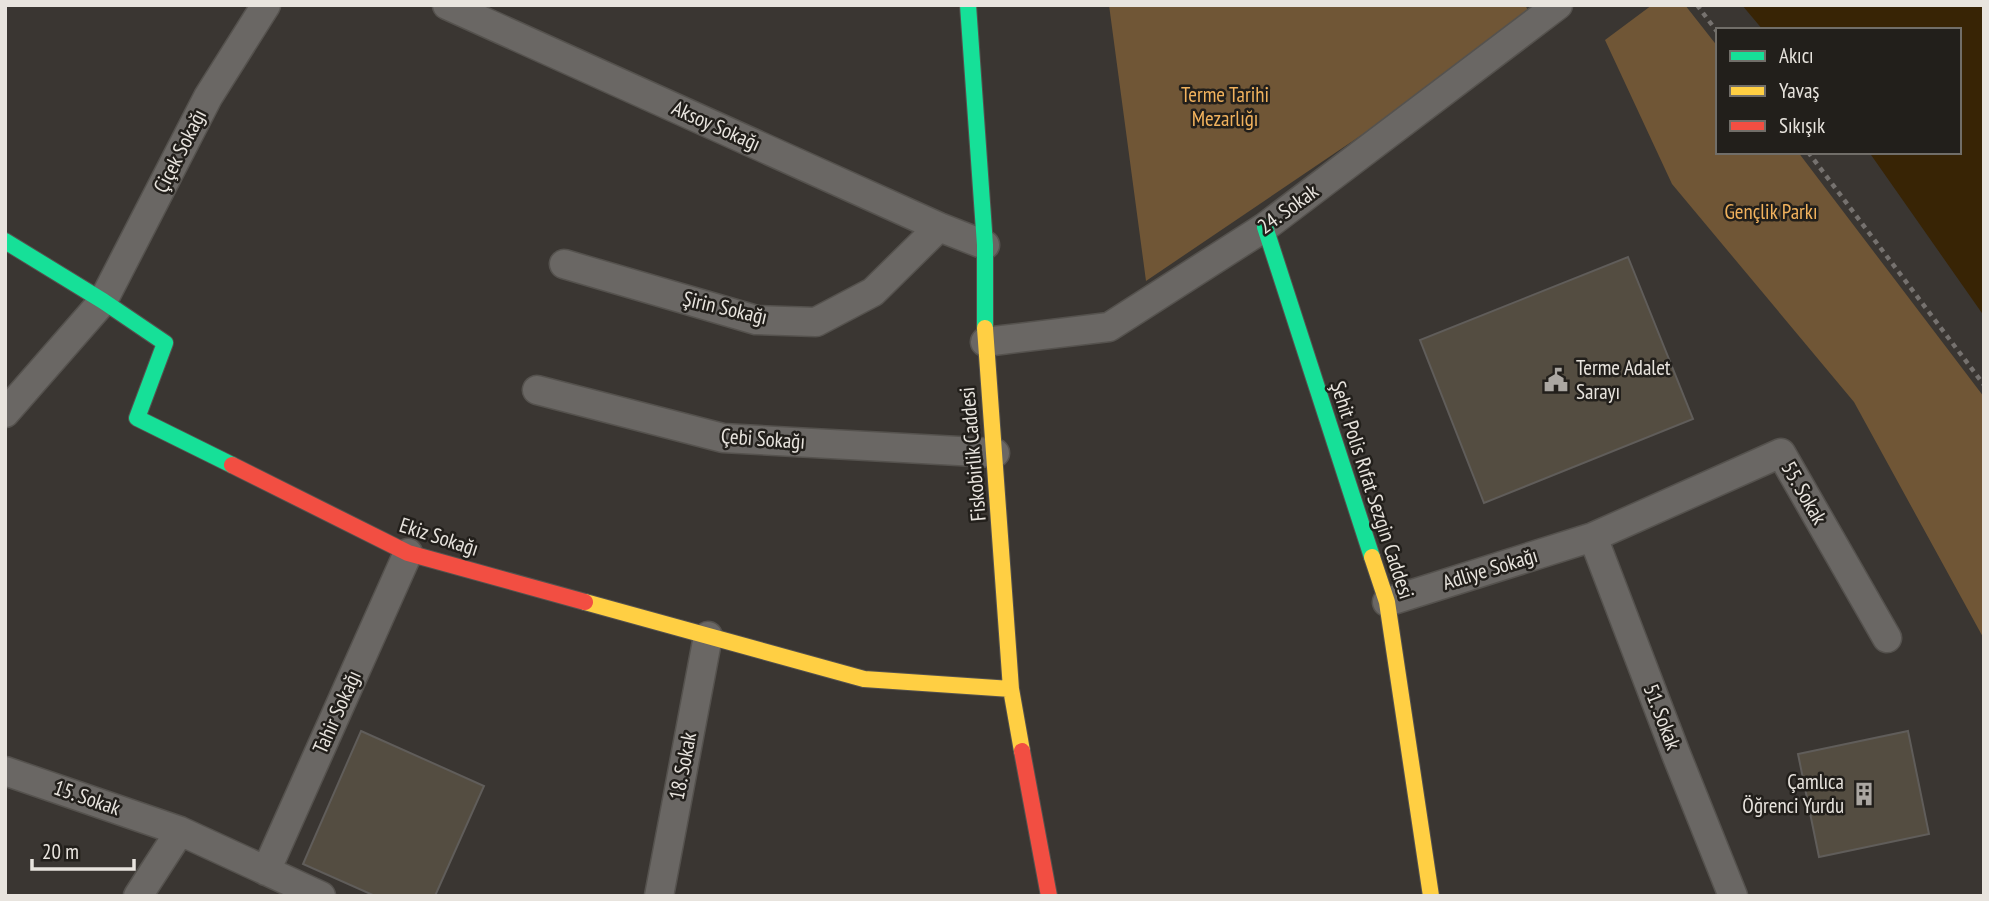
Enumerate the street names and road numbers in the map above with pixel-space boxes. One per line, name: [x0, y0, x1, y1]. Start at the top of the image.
street label: Aksoy Sokağı: [668, 94, 765, 157]
street label: Çiçek Sokağı: [147, 104, 212, 197]
street label: 24. Sokak: [1252, 178, 1323, 240]
street label: Şirin Sokağı: [680, 285, 770, 330]
street label: Şehit Polis Rıfat Sezgin Caddesi: [1324, 377, 1420, 602]
street label: Fiskobirlik Caddesi: [953, 386, 992, 522]
street label: Çebi Sokağı: [720, 422, 806, 455]
street label: 55. Sokak: [1776, 456, 1833, 529]
street label: Ekiz Sokağı: [396, 511, 482, 562]
street label: Adliye Sokağı: [1439, 541, 1541, 596]
street label: Tahir Sokağı: [306, 666, 367, 758]
street label: 51. Sokak: [1638, 680, 1687, 754]
street label: 18. Sokak: [663, 730, 702, 802]
street label: 15. Sokak: [50, 774, 124, 821]

